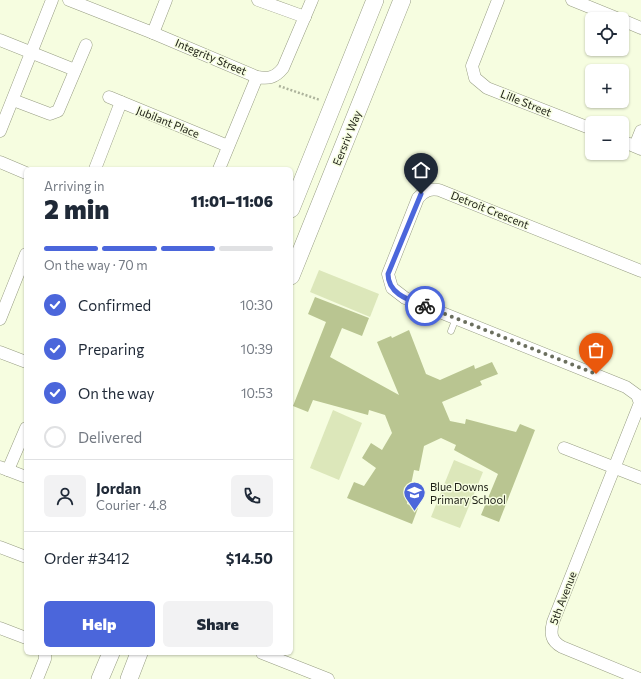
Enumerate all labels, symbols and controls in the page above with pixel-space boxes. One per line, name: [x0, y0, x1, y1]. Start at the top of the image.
map controls: [585, 12, 629, 160]
button: locate: [585, 12, 629, 56]
street label: Integrity Street: [174, 36, 249, 78]
button: +: [585, 64, 629, 108]
street label: Lille Street: [499, 86, 554, 119]
street label: Jubilant Place: [134, 103, 202, 141]
street label: Eersriv Way: [330, 108, 364, 167]
button: −: [585, 116, 629, 160]
pin: [404, 153, 438, 194]
icon: home: [410, 159, 432, 181]
text: Arriving in: [44, 178, 104, 194]
street label: Detroit Crescent: [449, 188, 532, 231]
text: 11:01–11:06: [191, 192, 273, 210]
text: 2 min: [44, 193, 109, 224]
text: On the way · 70 m: [44, 257, 148, 273]
courier: [405, 286, 445, 326]
icon: check: [44, 294, 66, 316]
icon: bike: [414, 295, 436, 317]
text: Confirmed: [78, 296, 151, 314]
text: 10:30: [240, 297, 273, 313]
pin: [579, 333, 613, 374]
icon: check: [44, 338, 66, 360]
icon: bag: [585, 339, 607, 361]
text: Preparing: [78, 340, 144, 358]
text: 10:39: [241, 341, 273, 357]
icon: check: [44, 382, 66, 404]
text: On the way: [78, 384, 155, 402]
text: 10:53: [241, 385, 273, 401]
text: Delivered: [78, 428, 142, 446]
button: person: [44, 475, 86, 517]
button: phone: [231, 475, 273, 517]
text: Jordan: [96, 479, 141, 497]
school or university icon: Blue Downs Primary School: [401, 480, 427, 513]
place label: Blue Downs Primary School: [430, 480, 506, 506]
text: Courier · 4.8: [96, 497, 167, 513]
text: Order #3412: [44, 549, 130, 567]
text: $14.50: [226, 549, 273, 567]
street label: 5th Avenue: [546, 569, 579, 626]
button: Help: [44, 601, 155, 647]
button: Share: [163, 601, 273, 647]

